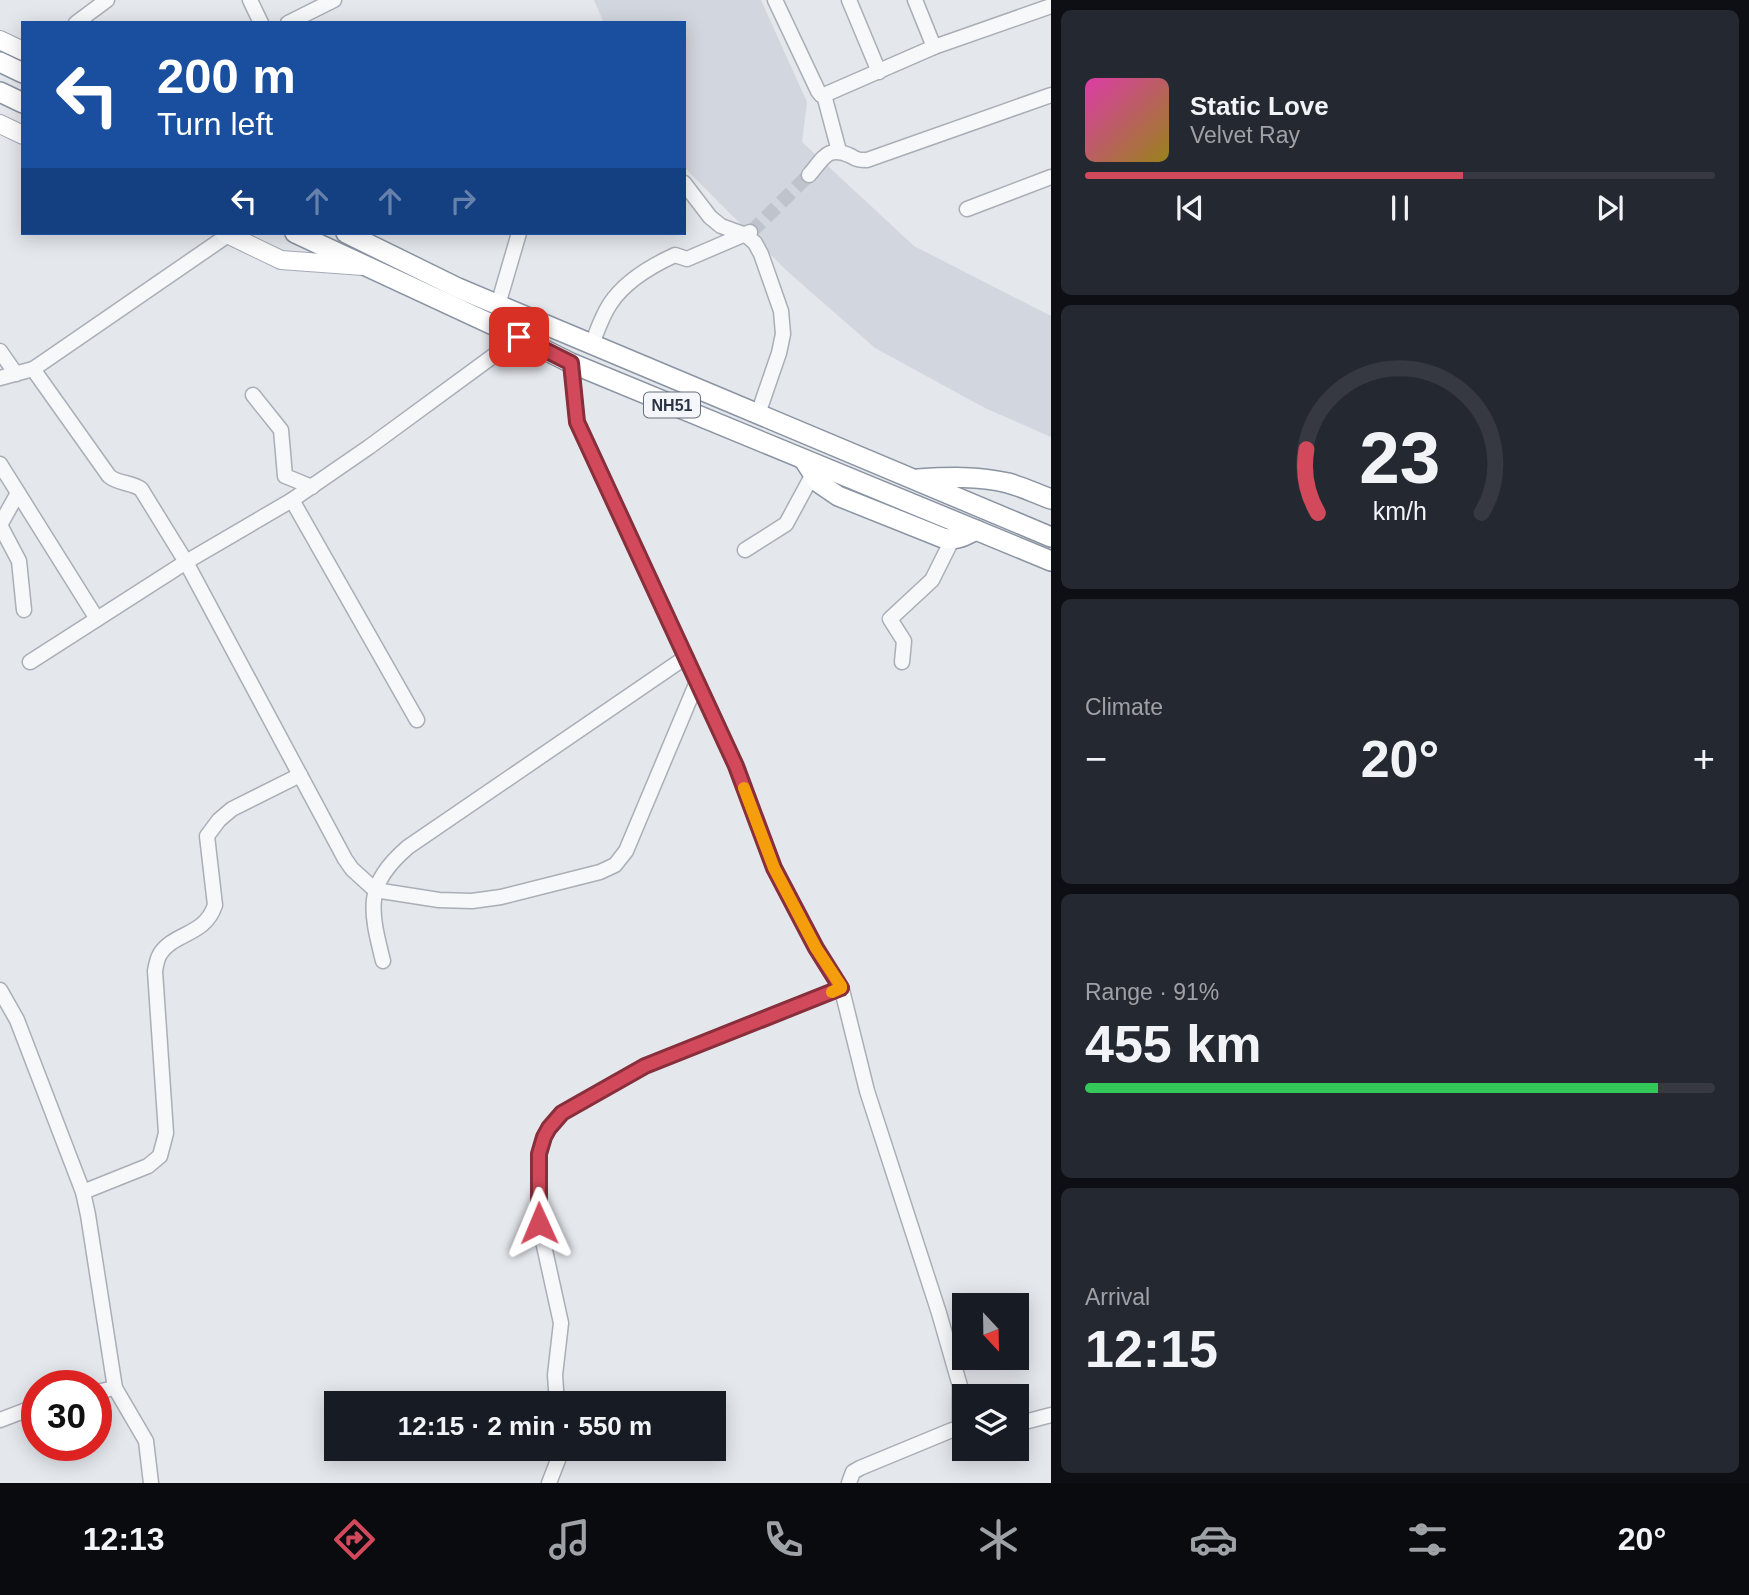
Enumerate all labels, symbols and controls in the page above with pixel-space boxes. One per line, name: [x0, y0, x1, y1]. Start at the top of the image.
icon: left: [42, 49, 133, 140]
text: 200 m: [157, 49, 296, 103]
text: Static Love: [1190, 91, 1329, 121]
text: Turn left: [157, 106, 273, 142]
text: Velvet Ray: [1190, 122, 1300, 148]
icon: left: [225, 182, 263, 220]
icon: ahead: [298, 182, 336, 220]
icon: ahead: [371, 182, 409, 220]
icon: right: [444, 182, 482, 220]
icon: previous: [1171, 189, 1209, 227]
icon: pause: [1381, 189, 1419, 227]
icon: next: [1591, 189, 1629, 227]
pin: [489, 307, 549, 367]
icon: arrive: [500, 318, 538, 356]
road number: NH51: [644, 392, 700, 418]
text: 23: [1360, 417, 1440, 498]
text: km/h: [1373, 497, 1427, 525]
text: Climate: [1085, 694, 1163, 720]
text: 20°: [1361, 730, 1439, 788]
text: −: [1085, 738, 1107, 780]
text: +: [1693, 738, 1715, 780]
text: Range · 91%: [1085, 979, 1219, 1005]
text: 455 km: [1085, 1015, 1261, 1073]
position arrow: [502, 1186, 576, 1260]
text: Arrival: [1085, 1284, 1150, 1310]
north arrow: [952, 1293, 1029, 1370]
map controls: [952, 1293, 1029, 1461]
text: 12:15: [1085, 1320, 1218, 1378]
speed limit sign: 30: [21, 1370, 112, 1461]
button: layers: [952, 1384, 1029, 1461]
text: 12:15 · 2 min · 550 m: [398, 1411, 652, 1441]
icon: directions: [330, 1515, 379, 1564]
icon: music: [545, 1515, 594, 1564]
icon: phone: [759, 1515, 808, 1564]
icon: climate: [974, 1515, 1023, 1564]
icon: car: [1189, 1515, 1238, 1564]
icon: filters: [1403, 1515, 1452, 1564]
text: 12:13: [83, 1521, 165, 1557]
text: 20°: [1618, 1521, 1666, 1557]

